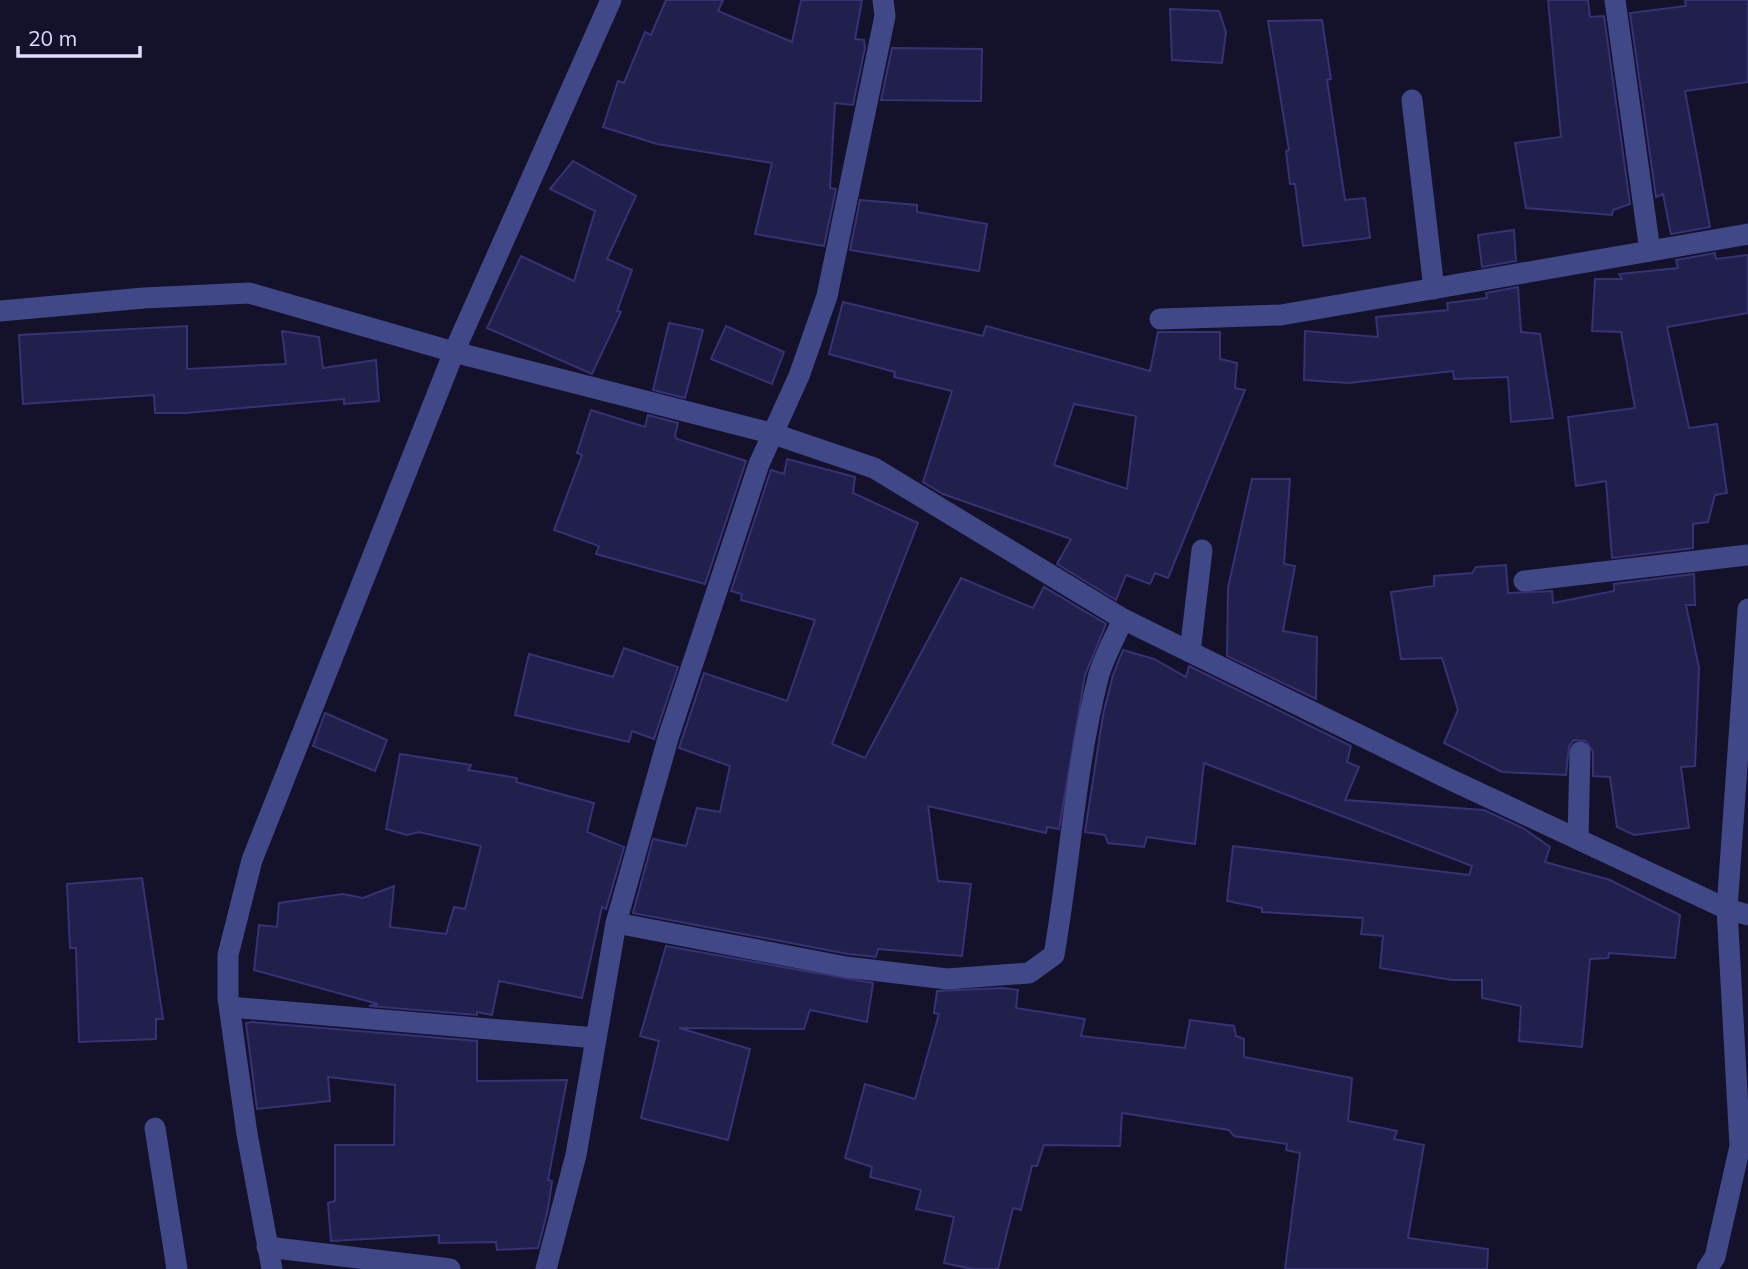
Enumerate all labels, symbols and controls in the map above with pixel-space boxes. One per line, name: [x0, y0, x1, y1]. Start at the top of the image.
scale bar: [18, 14, 140, 58]
text: 20 m: [28, 25, 77, 51]

